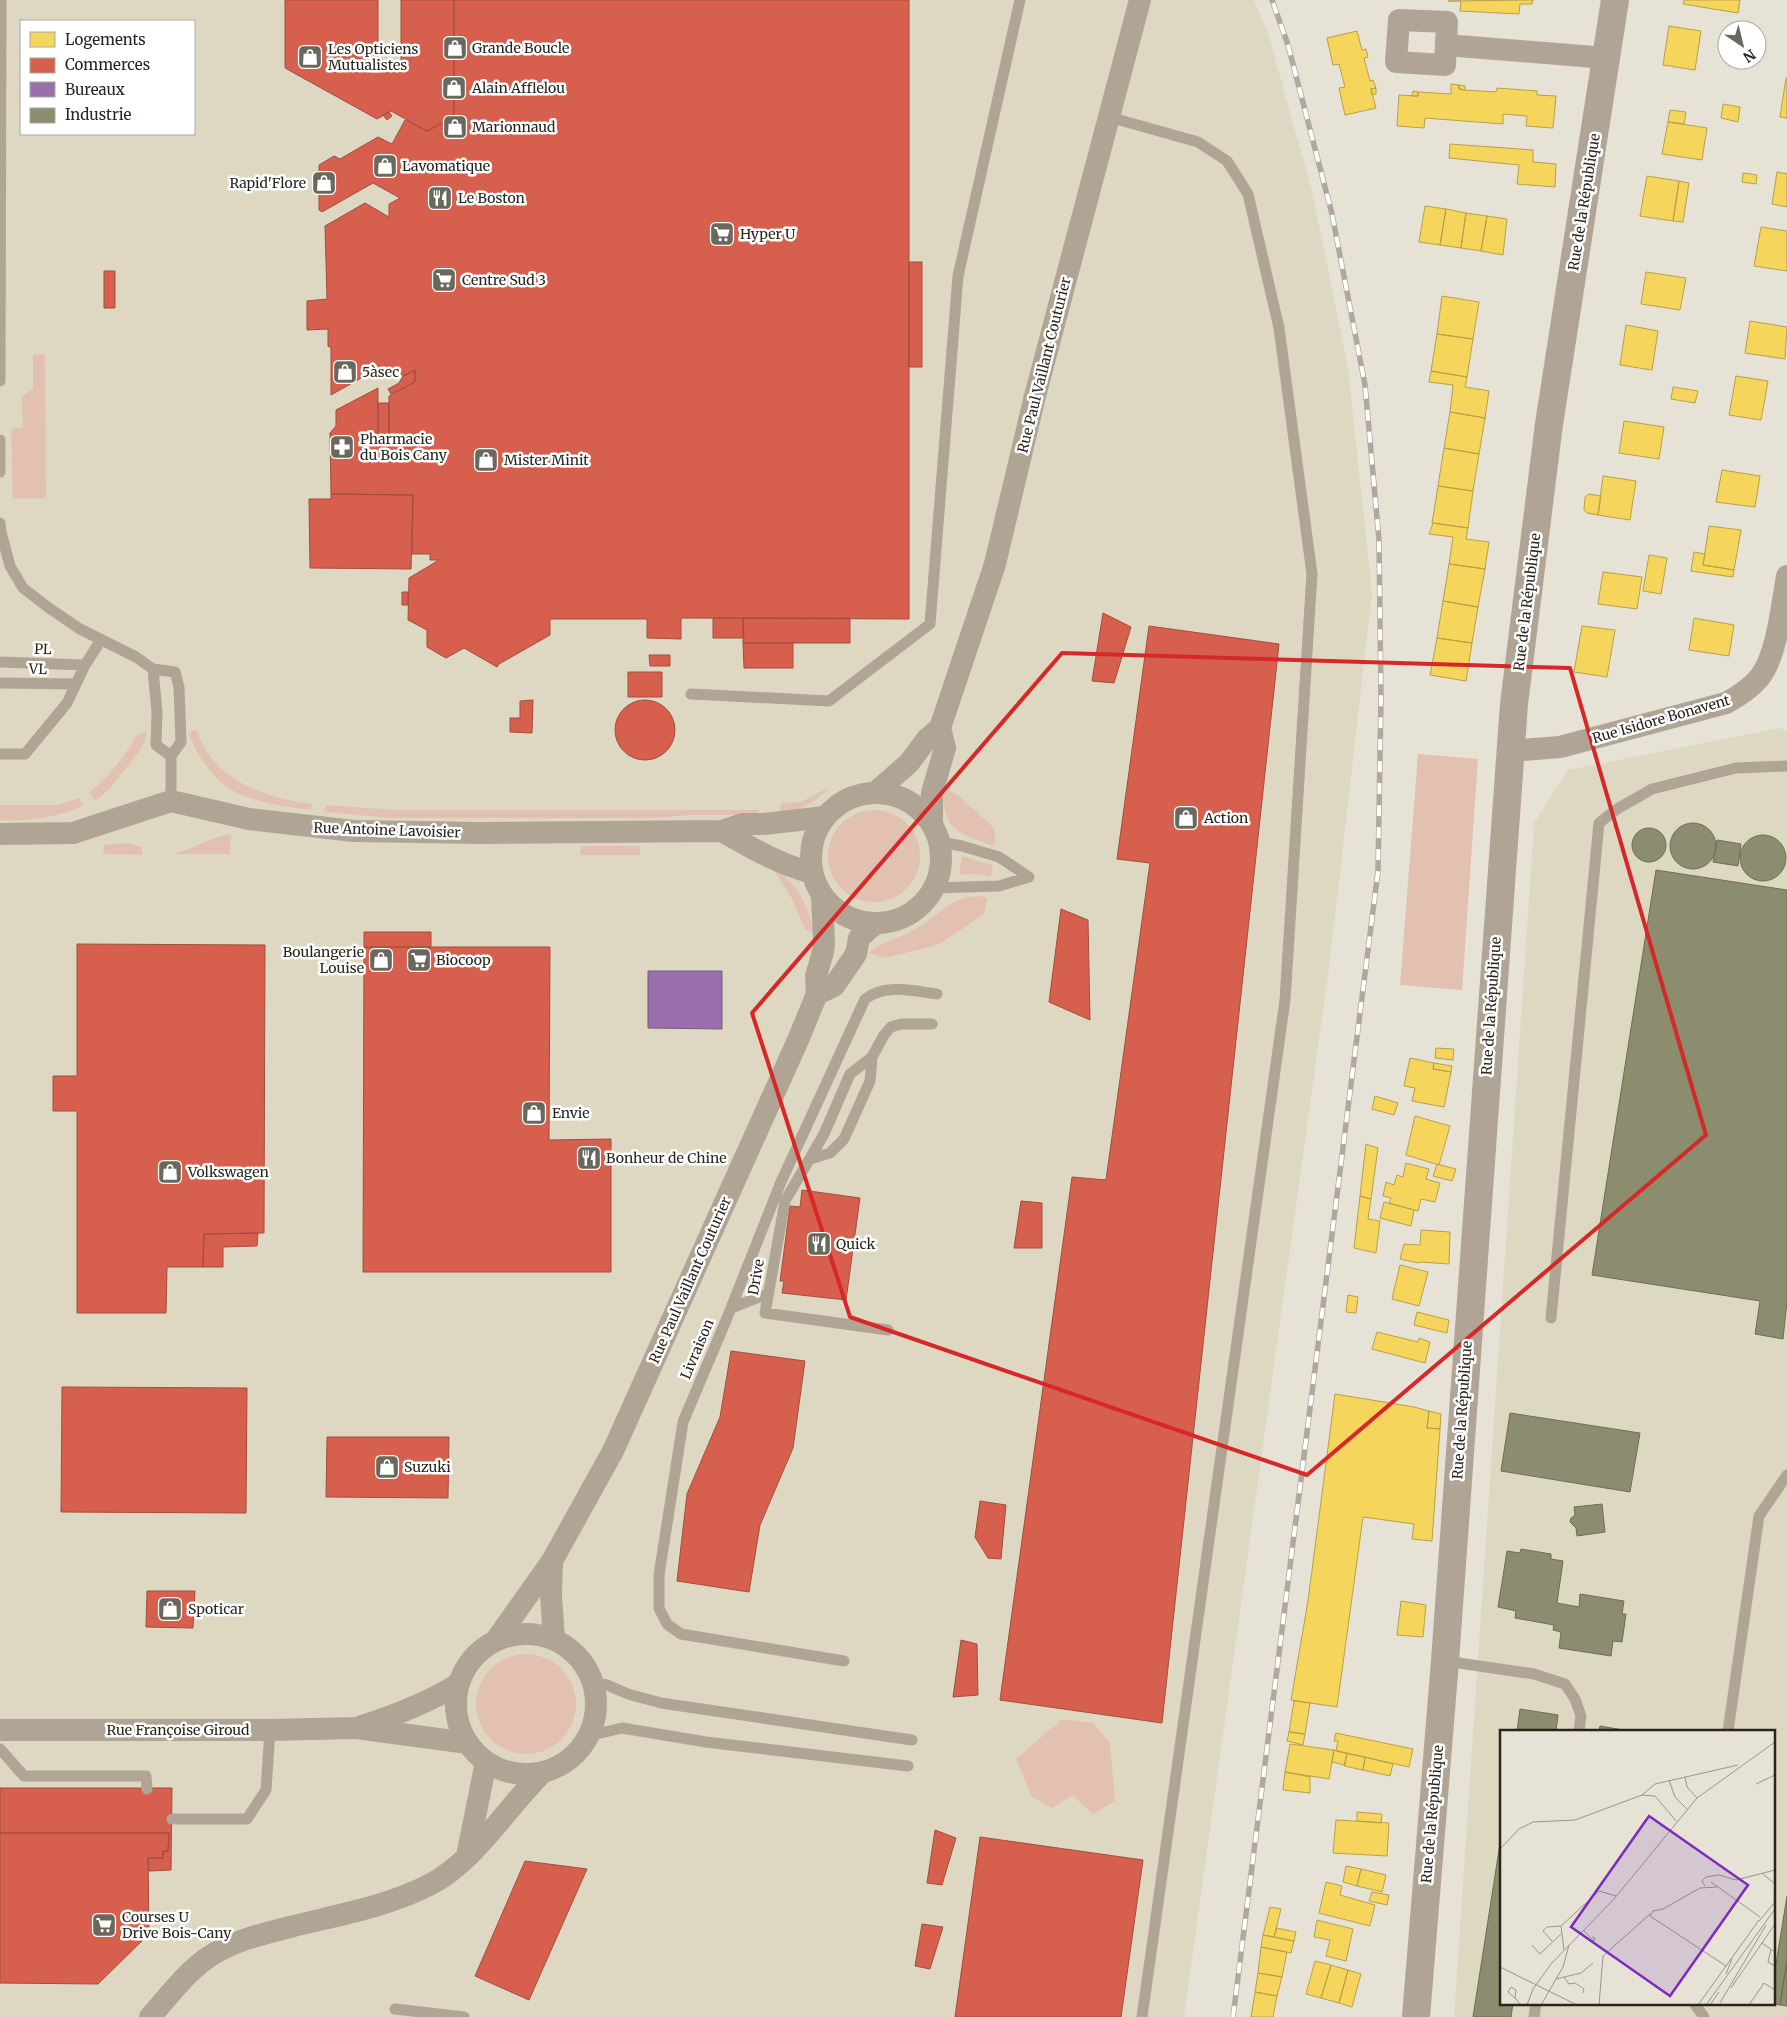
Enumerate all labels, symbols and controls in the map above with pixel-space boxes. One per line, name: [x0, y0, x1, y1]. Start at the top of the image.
legend: [20, 20, 195, 135]
north arrow: [1717, 20, 1767, 70]
text: Logements: [65, 30, 146, 49]
shop icon: Grande Boucle: [442, 35, 468, 61]
place label: Grande Boucle: [472, 39, 569, 57]
place label: Les Opticiens Mutualistes: [328, 40, 419, 74]
shop icon: Les Opticiens Mutualistes: [297, 44, 323, 70]
text: N: [1740, 45, 1759, 66]
text: Commerces: [65, 55, 150, 74]
shop icon: Alain Afflelou: [441, 75, 467, 101]
place label: Alain Afflelou: [471, 79, 565, 97]
text: Bureaux: [65, 80, 125, 99]
text: Industrie: [65, 105, 132, 124]
shop icon: Marionnaud: [442, 114, 468, 140]
place label: Marionnaud: [472, 118, 556, 136]
street label: Rue de la République: [1564, 132, 1604, 272]
shop icon: Lavomatique: [372, 153, 398, 179]
place label: Lavomatique: [402, 157, 490, 175]
shop icon: Rapid'Flore: [311, 170, 337, 196]
place label: Rapid'Flore: [229, 174, 306, 192]
restaurant icon: Le Boston: [427, 185, 453, 211]
place label: Le Boston: [458, 189, 525, 207]
supermarket icon: Hyper U: [709, 221, 735, 247]
place label: Hyper U: [740, 225, 796, 243]
supermarket icon: Centre Sud 3: [431, 267, 457, 293]
place label: Centre Sud 3: [462, 271, 546, 289]
street label: Rue Paul Vaillant Couturier: [1013, 275, 1075, 455]
shop icon: 5àsec: [332, 359, 358, 385]
place label: 5àsec: [362, 363, 399, 381]
place label: Pharmacie du Bois Cany: [360, 430, 448, 464]
pharmacy icon: Pharmacie du Bois Cany: [329, 434, 355, 460]
shop icon: Mister Minit: [473, 447, 499, 473]
place label: Mister Minit: [504, 451, 589, 469]
street label: Rue de la République: [1510, 532, 1544, 672]
street label: PL: [34, 640, 52, 658]
street label: VL: [28, 660, 48, 678]
street label: Rue Isidore Bonavent: [1590, 691, 1732, 747]
shop icon: Action: [1173, 805, 1199, 831]
place label: Action: [1203, 809, 1248, 827]
street label: Rue Antoine Lavoisier: [313, 818, 461, 842]
street label: Rue de la République: [1477, 936, 1505, 1076]
place label: Boulangerie Louise: [283, 943, 364, 977]
shop icon: Boulangerie Louise: [368, 947, 394, 973]
supermarket icon: Biocoop: [406, 947, 432, 973]
place label: Biocoop: [436, 951, 491, 969]
shop icon: Envie: [521, 1100, 547, 1126]
place label: Envie: [552, 1104, 590, 1122]
restaurant icon: Bonheur de Chine: [576, 1145, 602, 1171]
place label: Bonheur de Chine: [606, 1149, 727, 1167]
shop icon: Volkswagen: [157, 1159, 183, 1185]
place label: Volkswagen: [187, 1163, 269, 1181]
street label: Rue Paul Vaillant Couturier: [645, 1194, 735, 1366]
restaurant icon: Quick: [806, 1231, 832, 1257]
place label: Quick: [836, 1235, 875, 1253]
street label: Drive: [744, 1258, 768, 1296]
street label: Livraison: [676, 1316, 718, 1382]
street label: Rue de la République: [1448, 1340, 1476, 1480]
shop icon: Suzuki: [374, 1454, 400, 1480]
place label: Suzuki: [404, 1458, 451, 1476]
shop icon: Spoticar: [157, 1596, 183, 1622]
place label: Spoticar: [188, 1600, 244, 1618]
street label: Rue Françoise Giroud: [107, 1721, 250, 1739]
inset map: [1500, 1730, 1774, 2004]
street label: Rue de la République: [1417, 1744, 1447, 1884]
place label: Courses U Drive Bois-Cany: [122, 1908, 232, 1942]
supermarket icon: Courses U Drive Bois-Cany: [91, 1912, 117, 1938]

